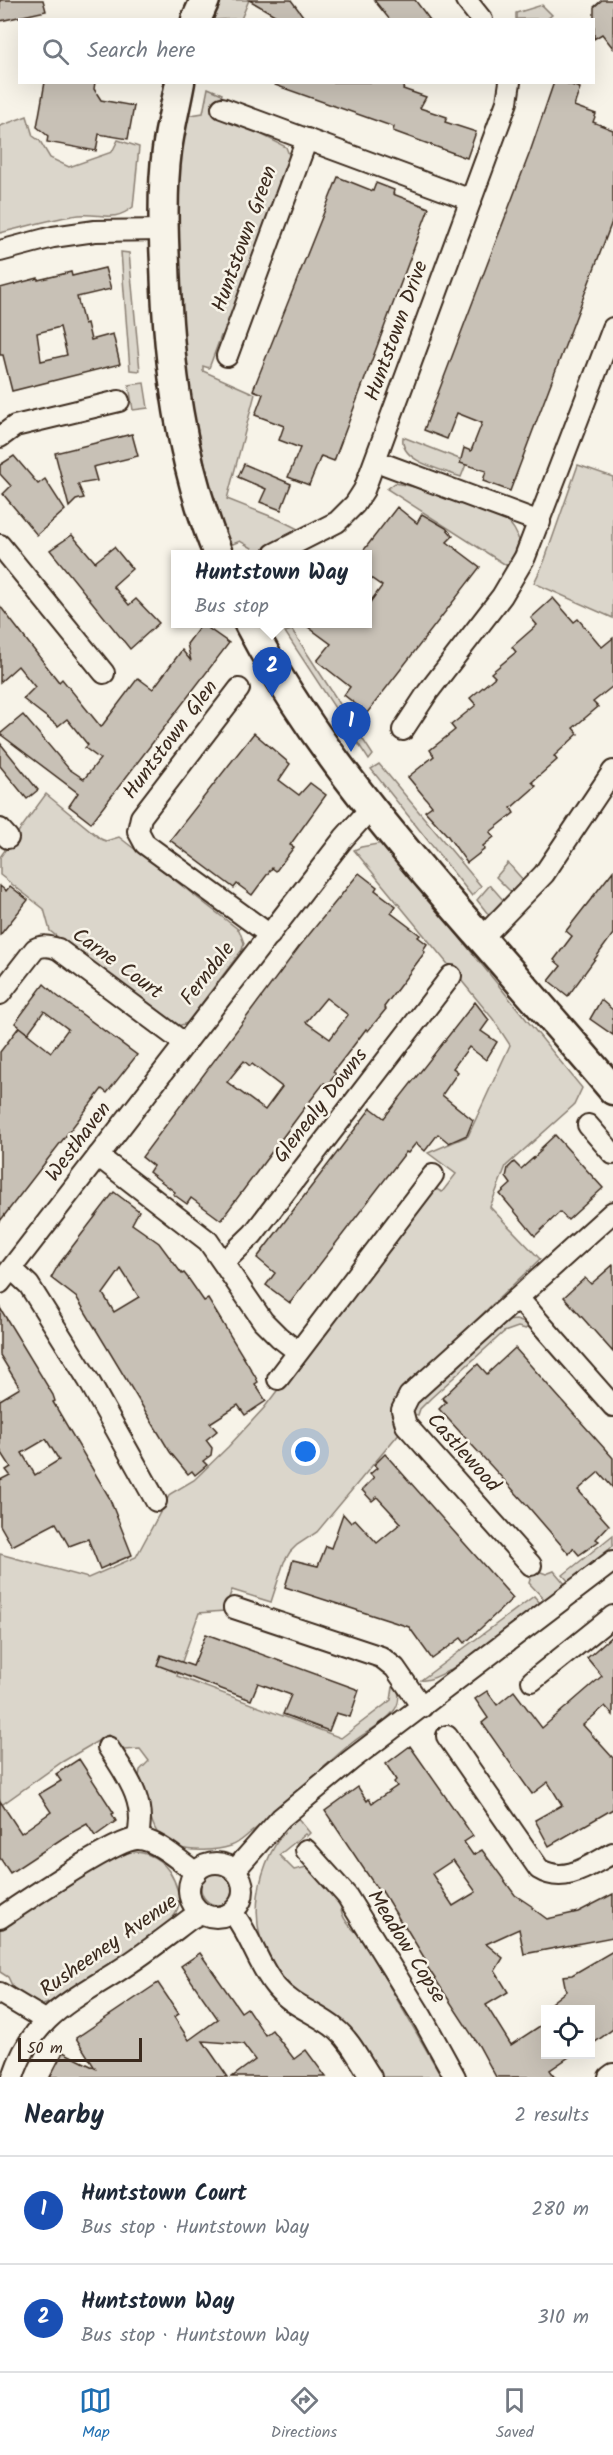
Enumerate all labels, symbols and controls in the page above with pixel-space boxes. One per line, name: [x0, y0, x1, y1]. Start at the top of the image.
search box: [18, 18, 595, 84]
text: Search here: [87, 34, 195, 69]
icon: search: [39, 35, 72, 68]
street label: Huntstown Green: [203, 161, 287, 317]
street label: Huntstown Drive: [356, 255, 438, 406]
popup: [171, 550, 372, 628]
text: Huntstown Way: [195, 556, 348, 591]
text: Bus stop: [195, 591, 269, 623]
pin: 2: [252, 648, 292, 697]
street label: Huntstown Glen: [115, 673, 227, 807]
pin: 1: [332, 702, 370, 752]
street label: Carne Court: [65, 920, 170, 1009]
street label: Ferndale: [172, 934, 244, 1013]
street label: Glenealy Downs: [265, 1041, 377, 1171]
street label: Westhaven: [38, 1095, 120, 1189]
street label: Castlewood: [418, 1406, 508, 1501]
your location: [291, 1437, 320, 1466]
street label: Meadow Copse: [358, 1884, 454, 2011]
street label: Rusheeney Avenue: [33, 1886, 185, 2006]
map controls: [541, 2005, 595, 2059]
button: locate: [541, 2005, 595, 2059]
scale bar: [18, 2035, 142, 2062]
text: 50 m: [27, 2036, 63, 2061]
text: Nearby: [24, 2095, 104, 2137]
text: 2 results: [514, 2100, 589, 2132]
text: Huntstown Court: [81, 2177, 247, 2212]
text: 1: [40, 2194, 47, 2226]
text: 280 m: [531, 2194, 589, 2226]
text: Bus stop · Huntstown Way: [81, 2212, 309, 2244]
text: Huntstown Way: [81, 2285, 235, 2320]
text: 2: [38, 2302, 49, 2334]
text: 310 m: [537, 2302, 589, 2334]
text: Bus stop · Huntstown Way: [81, 2320, 309, 2352]
tab: Map: [79, 2384, 112, 2445]
tab: Directions: [271, 2384, 337, 2445]
tab: Saved: [496, 2384, 534, 2445]

